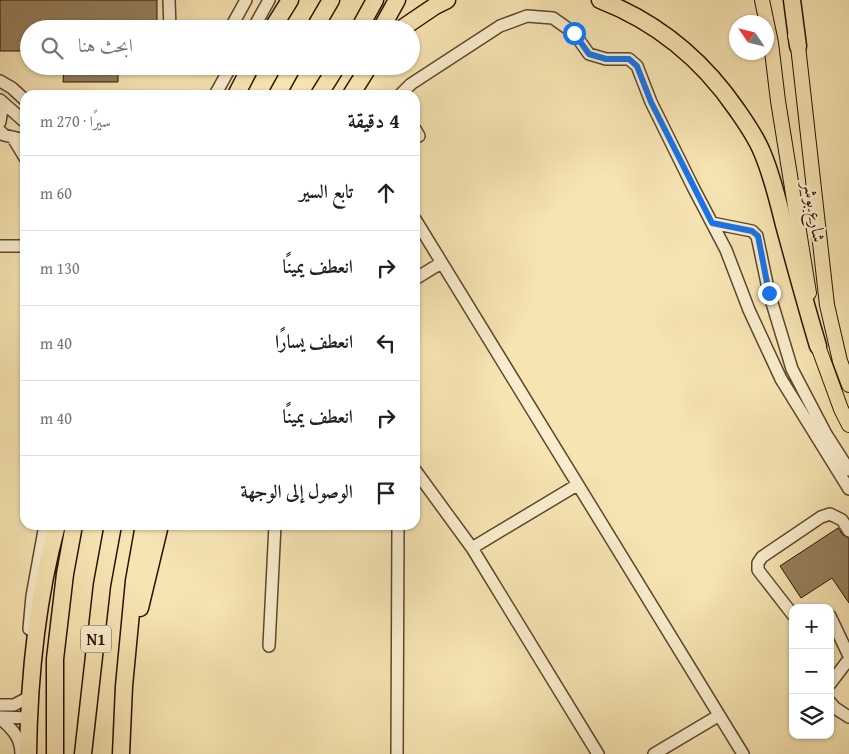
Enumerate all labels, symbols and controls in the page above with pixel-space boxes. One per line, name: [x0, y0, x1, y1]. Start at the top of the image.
north arrow: [729, 15, 774, 60]
search box: [20, 20, 420, 75]
route start: [563, 22, 586, 45]
text: ابحث هنا: [78, 31, 133, 59]
icon: search: [38, 34, 66, 62]
text: 4 دقيقة: [348, 105, 400, 136]
text: سيرًا · 270 m: [40, 109, 111, 133]
text: تابع السير: [299, 177, 353, 205]
street label: شارع بوشر: [795, 178, 833, 245]
icon: ahead: [372, 179, 400, 207]
text: 60 m: [40, 181, 72, 205]
text: انعطف يمينًا: [283, 252, 353, 280]
icon: right: [372, 254, 400, 282]
text: 130 m: [40, 256, 80, 280]
route end: [758, 282, 781, 305]
text: انعطف يسارًا: [275, 327, 353, 355]
icon: left: [372, 329, 400, 357]
text: 40 m: [40, 331, 72, 355]
text: انعطف يمينًا: [283, 402, 353, 430]
icon: right: [372, 404, 400, 432]
text: 40 m: [40, 406, 72, 430]
text: الوصول إلى الوجهة: [241, 477, 353, 505]
icon: arrive: [372, 479, 400, 507]
map controls: [789, 604, 834, 739]
button: +: [789, 604, 834, 649]
road number: N1: [81, 626, 111, 652]
button: −: [789, 649, 834, 694]
button: layers: [789, 694, 834, 739]

